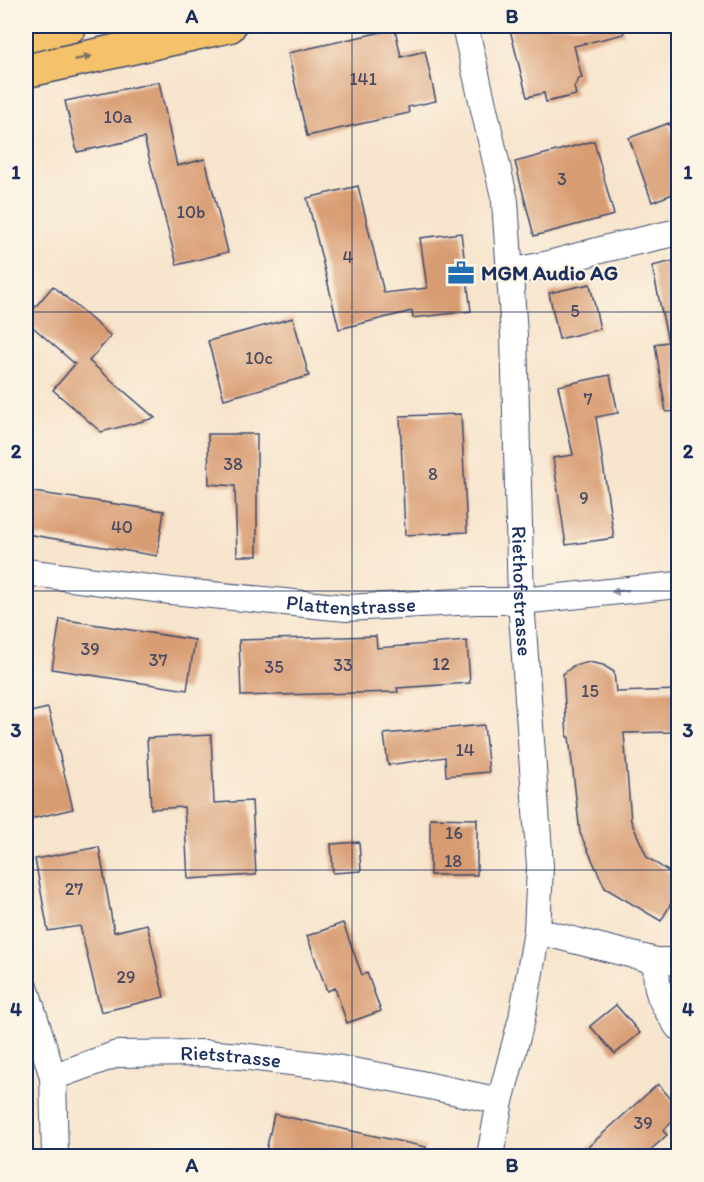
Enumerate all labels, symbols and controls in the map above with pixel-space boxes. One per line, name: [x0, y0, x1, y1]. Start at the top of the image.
text: A: [185, 4, 199, 28]
text: B: [506, 4, 519, 28]
one-way arrow: [73, 53, 92, 63]
house number: 141: [349, 68, 377, 90]
house number: 10a: [104, 106, 133, 128]
text: 1: [11, 160, 21, 184]
text: 1: [683, 160, 693, 184]
house number: 3: [557, 168, 567, 190]
house number: 10b: [177, 201, 205, 223]
house number: 4: [343, 246, 354, 268]
office icon: MGM Audio AG: [446, 258, 476, 288]
place label: MGM Audio AG: [481, 260, 618, 285]
house number: 5: [570, 300, 580, 322]
house number: 10c: [245, 347, 273, 369]
house number: 7: [584, 388, 593, 410]
text: 2: [11, 439, 22, 463]
text: 2: [683, 439, 694, 463]
house number: 38: [223, 453, 243, 475]
house number: 8: [428, 463, 438, 485]
house number: 9: [579, 487, 589, 509]
house number: 40: [111, 516, 133, 538]
street label: Riethofstrasse: [507, 525, 538, 657]
one-way arrow: [611, 586, 630, 596]
street label: Plattenstrasse: [285, 589, 417, 620]
house number: 39: [80, 638, 100, 660]
house number: 37: [149, 649, 167, 671]
house number: 12: [432, 653, 450, 675]
house number: 33: [333, 654, 353, 676]
house number: 35: [264, 656, 284, 678]
house number: 15: [581, 680, 599, 702]
text: 3: [11, 718, 22, 742]
text: 3: [683, 718, 694, 742]
house number: 14: [455, 739, 475, 761]
house number: 16: [445, 822, 463, 844]
house number: 18: [444, 850, 462, 872]
house number: 27: [65, 878, 83, 900]
house number: 29: [117, 966, 135, 988]
text: 4: [10, 997, 22, 1021]
text: 4: [682, 997, 694, 1021]
street label: Rietstrasse: [180, 1040, 283, 1073]
house number: 39: [633, 1112, 653, 1134]
text: A: [185, 1153, 199, 1177]
text: B: [506, 1153, 519, 1177]

